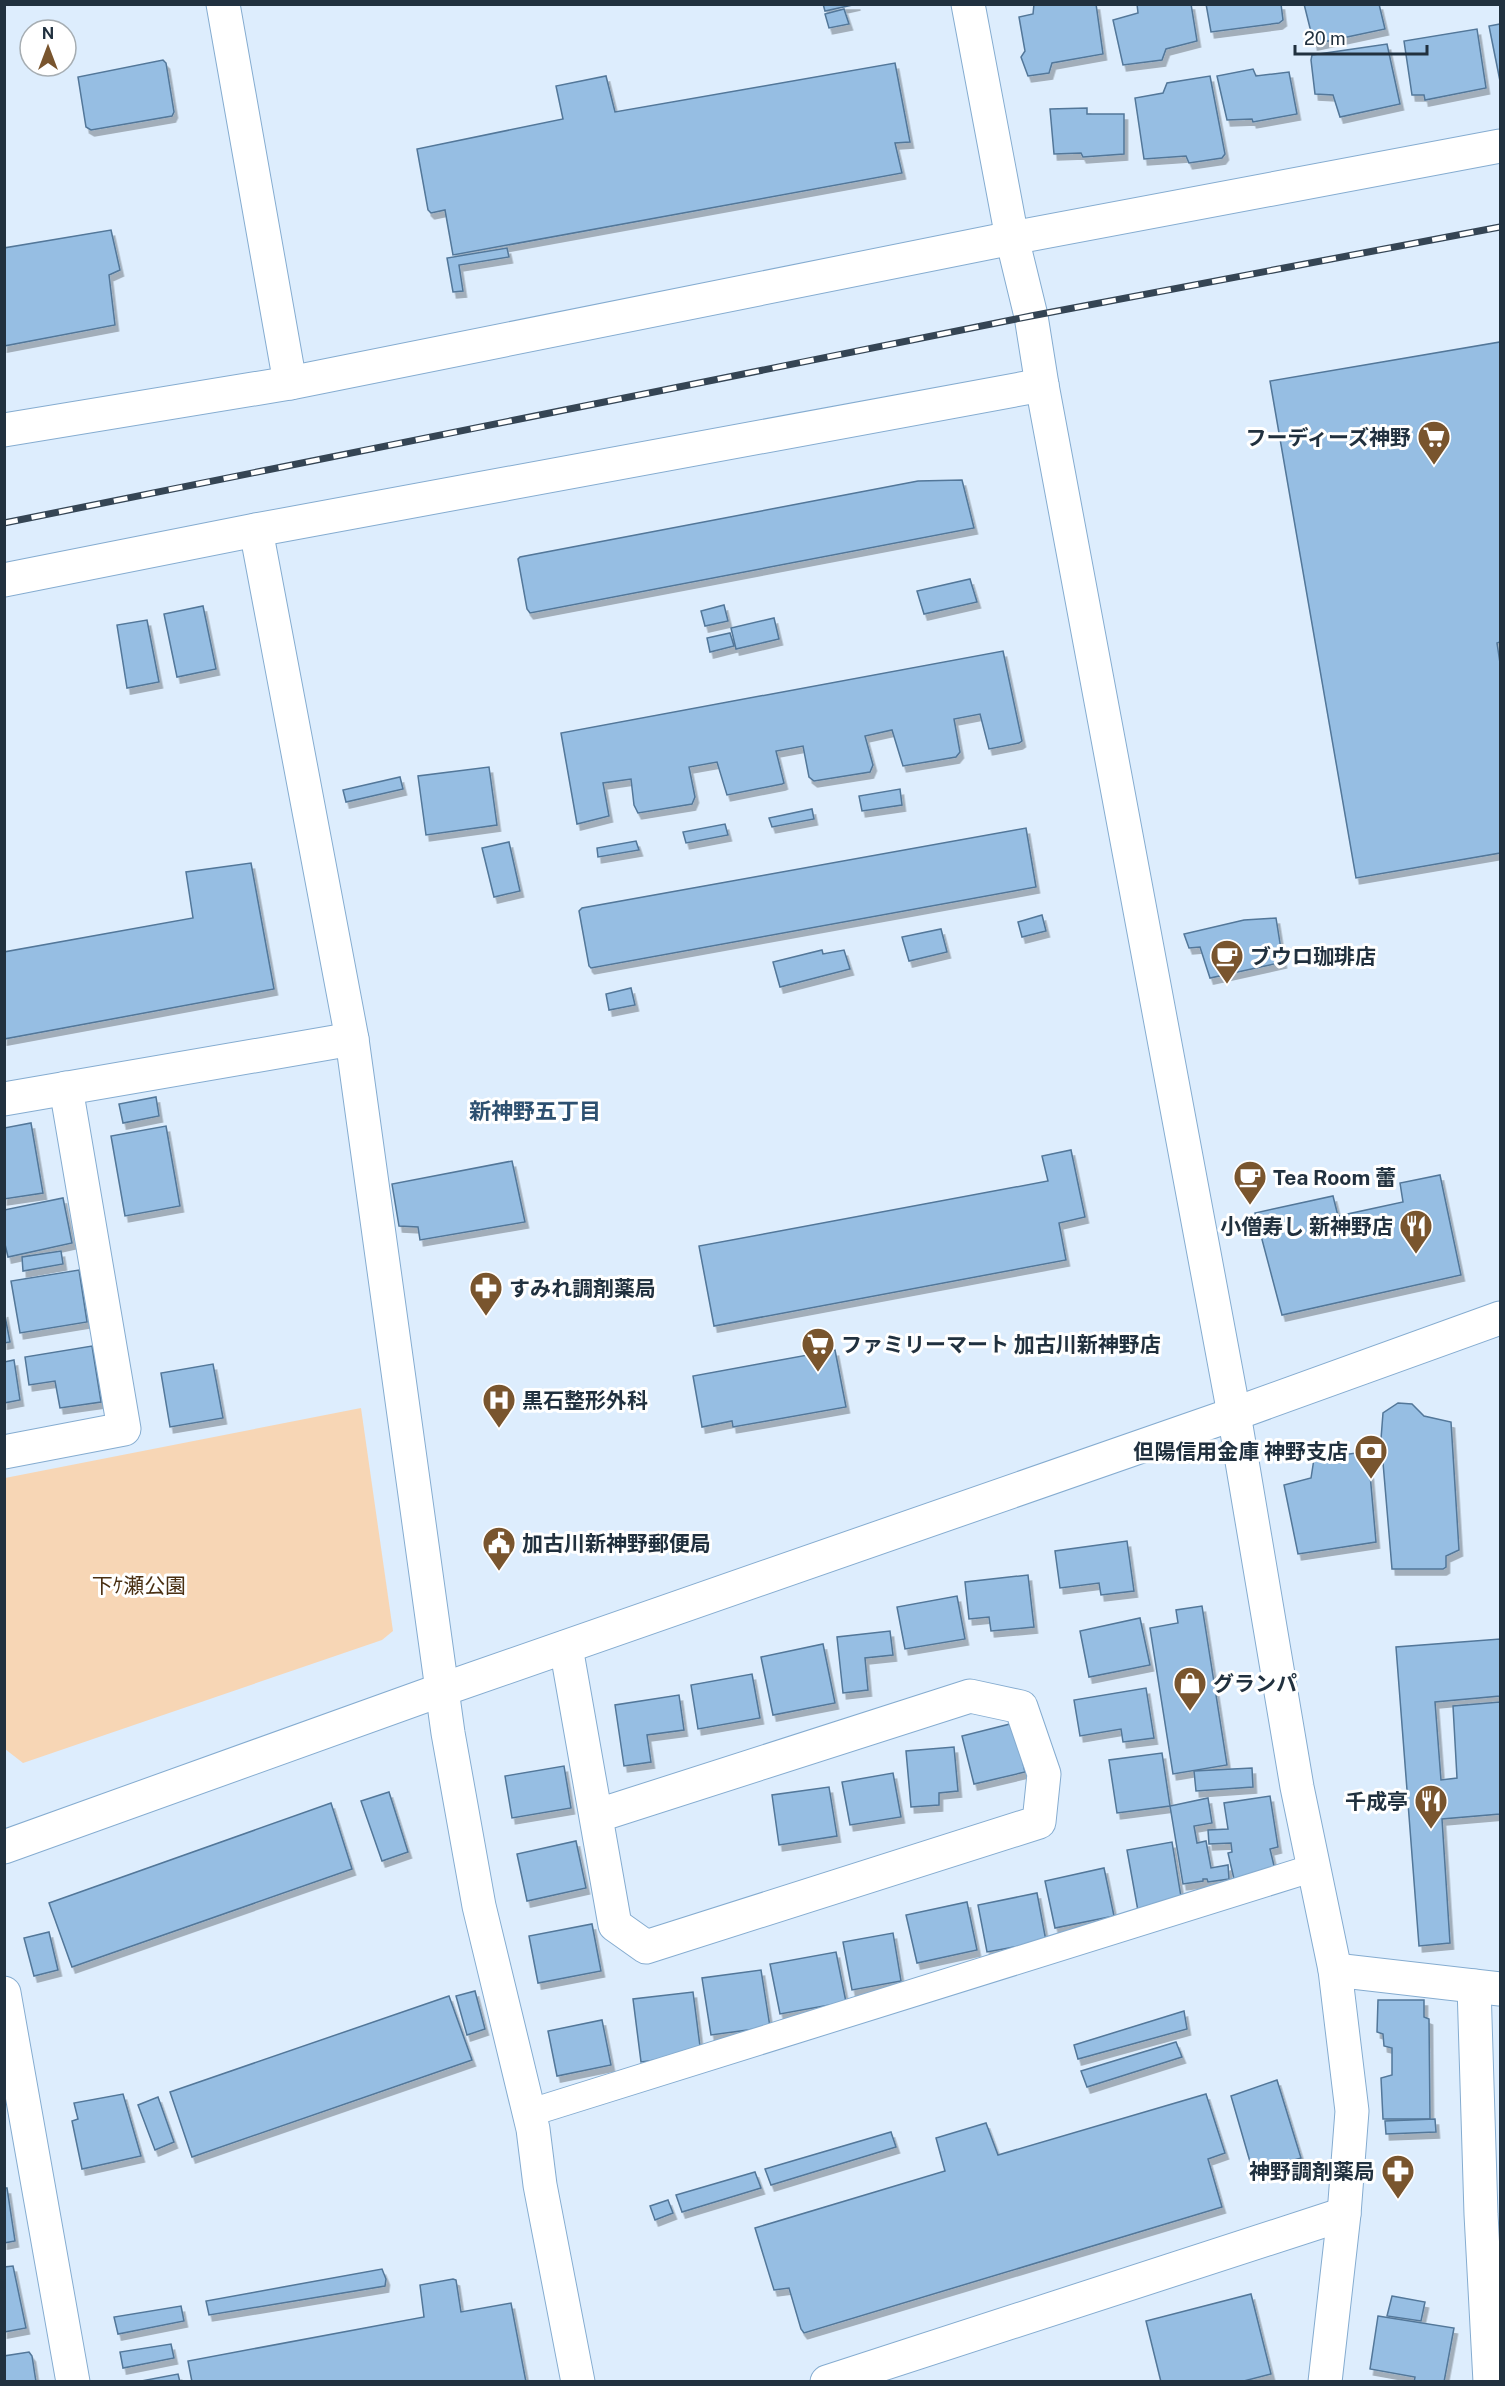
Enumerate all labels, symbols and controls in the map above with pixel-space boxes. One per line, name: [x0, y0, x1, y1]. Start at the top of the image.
north arrow: [18, 18, 78, 78]
scale bar: [1295, 18, 1427, 56]
text: N: [42, 24, 54, 43]
text: 20 m: [1304, 28, 1346, 49]
supermarket icon: フーディーズ神野: [1416, 419, 1452, 466]
place label: フーディーズ神野: [1246, 425, 1411, 450]
cafe icon: ブウロ珈琲店: [1209, 938, 1245, 985]
place label: ブウロ珈琲店: [1250, 944, 1376, 969]
district label: 新神野五丁目: [469, 1098, 601, 1124]
cafe icon: Tea Room 蕾: [1232, 1159, 1268, 1206]
place label: Tea Room 蕾: [1273, 1165, 1396, 1190]
restaurant icon: 小僧寿し 新神野店: [1398, 1208, 1434, 1255]
place label: 小僧寿し 新神野店: [1220, 1214, 1393, 1239]
pharmacy icon: すみれ調剤薬局: [468, 1270, 504, 1317]
place label: すみれ調剤薬局: [509, 1276, 656, 1301]
supermarket icon: ファミリーマート 加古川新神野店: [800, 1326, 836, 1373]
place label: ファミリーマート 加古川新神野店: [841, 1332, 1161, 1357]
hospital icon: 黒石整形外科: [481, 1382, 517, 1429]
place label: 黒石整形外科: [522, 1388, 648, 1413]
bank icon: 但陽信用金庫 神野支店: [1353, 1433, 1389, 1480]
place label: 但陽信用金庫 神野支店: [1133, 1439, 1348, 1464]
public building icon: 加古川新神野郵便局: [481, 1525, 517, 1572]
place label: 加古川新神野郵便局: [522, 1531, 711, 1556]
park label: 下ｹ瀬公園: [92, 1573, 186, 1598]
shop icon: グランパ: [1172, 1665, 1208, 1712]
place label: グランパ: [1213, 1671, 1297, 1696]
restaurant icon: 千成亭: [1413, 1783, 1449, 1830]
place label: 千成亭: [1345, 1789, 1408, 1814]
pharmacy icon: 神野調剤薬局: [1380, 2153, 1416, 2200]
place label: 神野調剤薬局: [1249, 2159, 1375, 2184]

